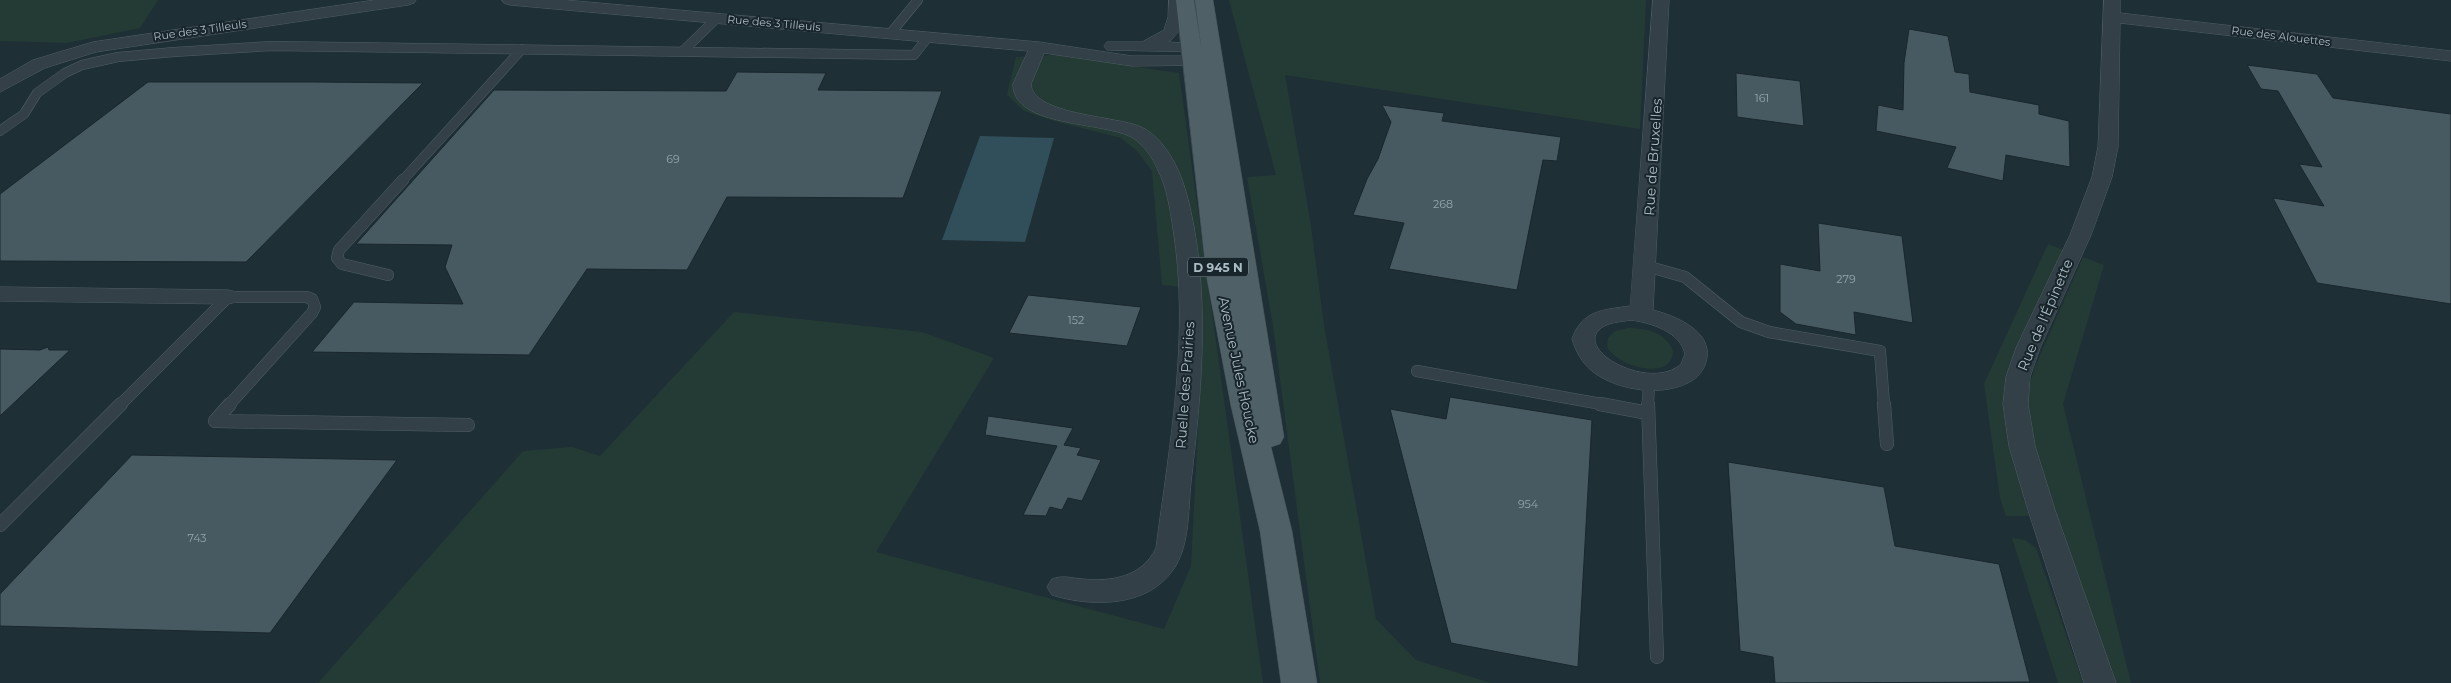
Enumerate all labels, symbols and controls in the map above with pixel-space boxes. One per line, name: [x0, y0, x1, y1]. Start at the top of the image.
street label: Rue des 3 Tilleuls: [727, 12, 822, 34]
street label: Rue des 3 Tilleuls: [153, 16, 248, 43]
street label: Rue des Alouettes: [2231, 23, 2332, 49]
house number: 161: [1755, 91, 1769, 105]
street label: Rue de Bruxelles: [1640, 98, 1666, 216]
house number: 69: [666, 152, 680, 166]
house number: 268: [1433, 197, 1453, 211]
street label: Rue de l'Épinette: [2013, 256, 2077, 374]
road number: D 945 N: [1188, 258, 1248, 276]
house number: 279: [1836, 272, 1856, 286]
street label: Avenue Jules Houcke: [1215, 295, 1263, 445]
house number: 152: [1068, 313, 1084, 327]
street label: Ruelle des Prairies: [1172, 321, 1198, 449]
house number: 954: [1518, 497, 1539, 511]
house number: 743: [187, 531, 207, 545]

